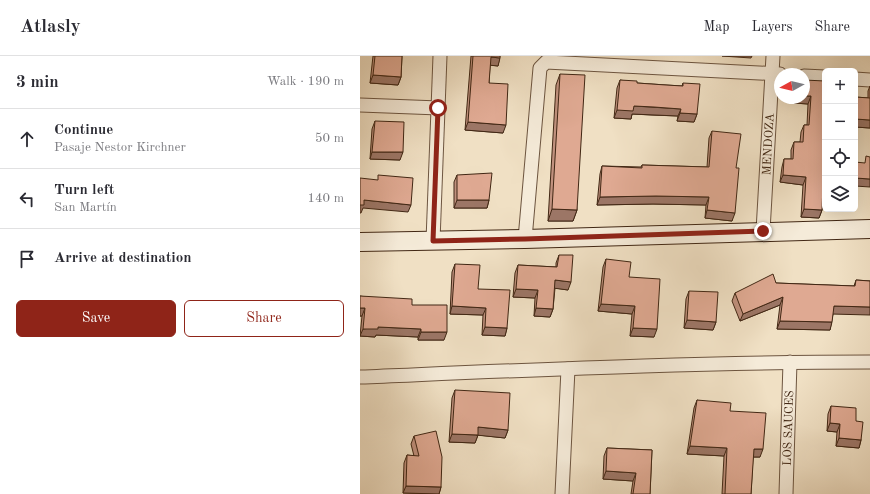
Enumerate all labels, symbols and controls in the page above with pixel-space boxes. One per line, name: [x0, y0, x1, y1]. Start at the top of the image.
text: Atlasly: [20, 18, 81, 37]
text: Map: [704, 20, 730, 34]
text: Layers: [752, 20, 793, 34]
text: Share: [815, 20, 850, 34]
north arrow: [774, 68, 810, 104]
map controls: [822, 68, 858, 212]
button: +: [822, 68, 858, 104]
text: 3 min: [16, 74, 59, 91]
text: Walk · 190 m: [267, 75, 344, 88]
route start: [429, 99, 447, 117]
button: −: [822, 104, 858, 140]
street label: MENDOZA: [761, 113, 777, 176]
text: Continue: [54, 123, 113, 138]
icon: ahead: [16, 128, 38, 150]
text: 50 m: [315, 132, 344, 145]
button: locate: [822, 140, 858, 176]
text: Pasaje Nestor Kirchner: [54, 141, 186, 154]
button: layers: [822, 176, 858, 212]
text: Turn left: [54, 183, 114, 198]
icon: left: [16, 188, 38, 210]
text: 140 m: [307, 192, 344, 205]
text: San Martín: [54, 201, 117, 214]
route end: [754, 222, 772, 240]
icon: arrive: [16, 248, 38, 270]
text: Arrive at destination: [54, 251, 192, 266]
button: Save: [16, 300, 176, 337]
button: Share: [184, 300, 344, 337]
street label: LOS SAUCES: [782, 390, 796, 466]

